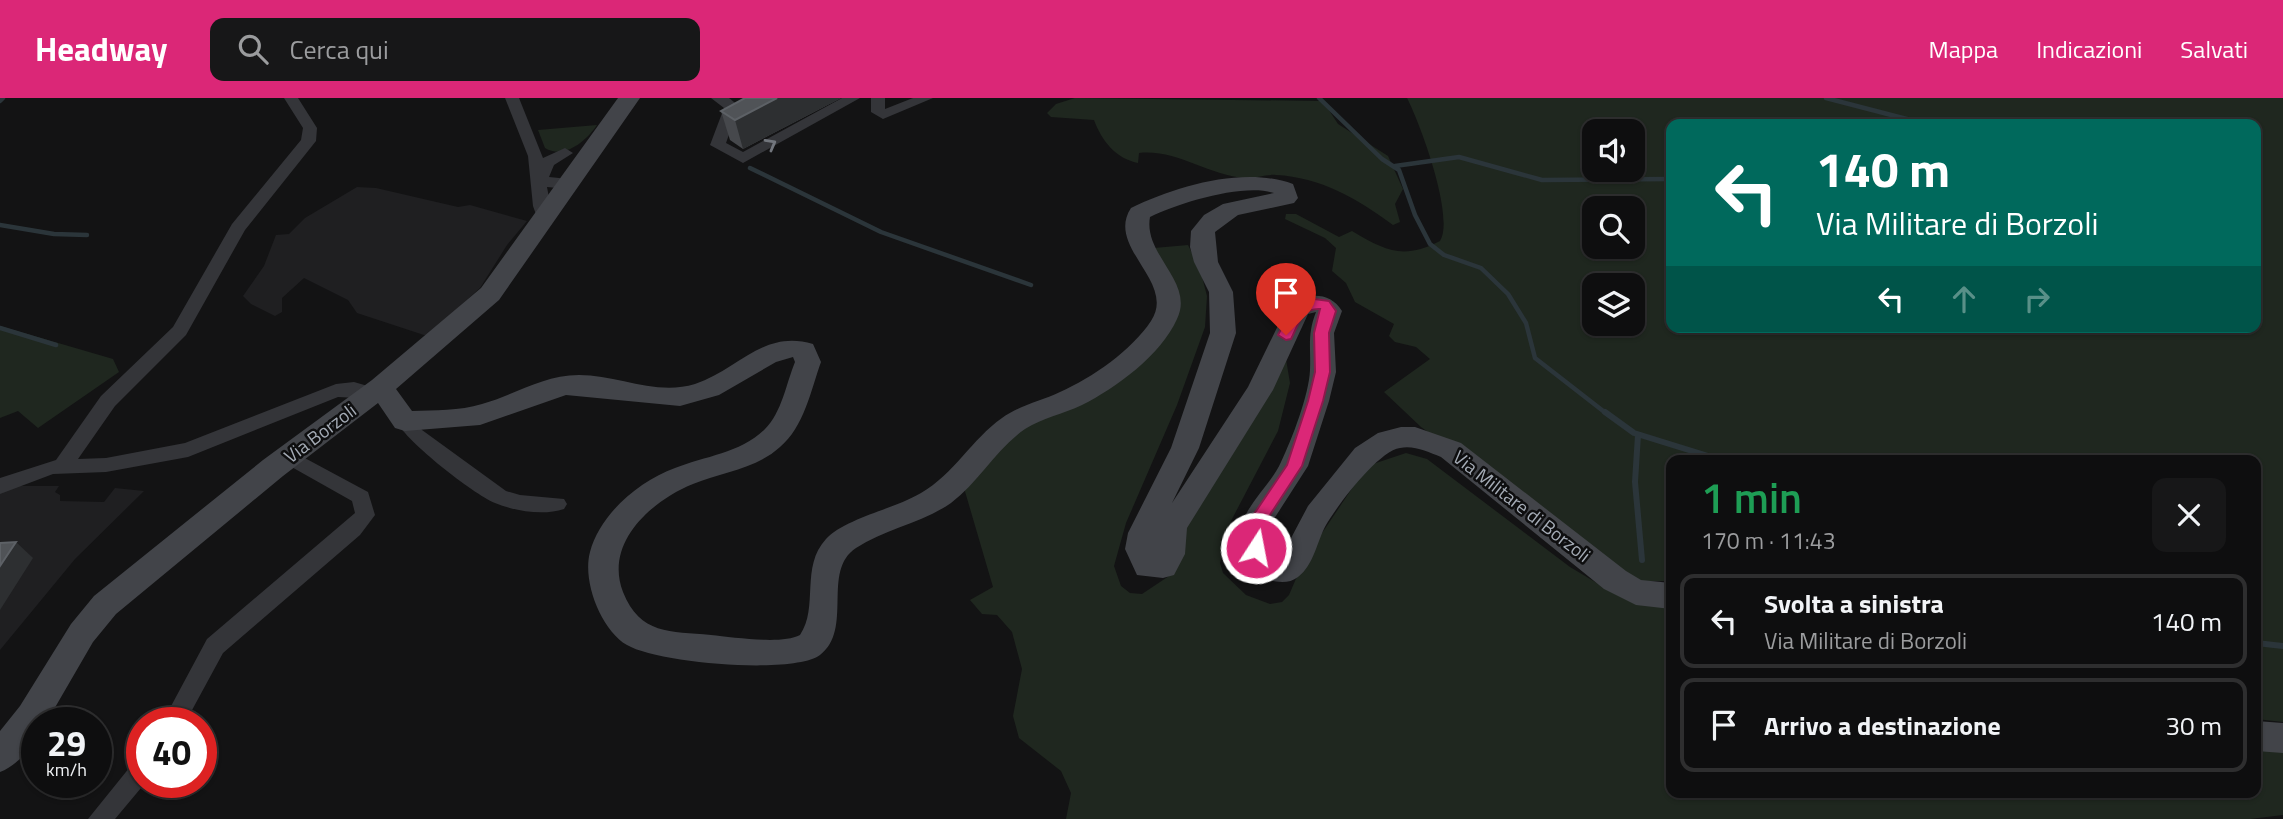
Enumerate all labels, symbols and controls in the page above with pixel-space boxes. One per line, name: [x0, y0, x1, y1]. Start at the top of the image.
search box: [210, 18, 700, 81]
text: Headway: [35, 24, 168, 74]
icon: search: [234, 30, 272, 68]
text: Cerca qui: [290, 30, 389, 69]
text: Mappa: [1929, 31, 1998, 67]
text: Indicazioni: [2036, 31, 2142, 67]
text: Salvati: [2180, 31, 2248, 67]
map controls: [1582, 119, 1645, 336]
button: sound: [1582, 119, 1645, 182]
text: 140 m: [1816, 131, 1950, 206]
one-way arrow: [764, 139, 776, 152]
icon: left: [1701, 147, 1792, 238]
button: search: [1582, 196, 1645, 259]
text: Via Militare di Borzoli: [1816, 199, 2099, 247]
pin: [1256, 263, 1316, 335]
button: layers: [1582, 273, 1645, 336]
icon: arrive: [1267, 274, 1305, 312]
icon: left: [1872, 280, 1910, 318]
icon: ahead: [1945, 280, 1983, 318]
icon: right: [2018, 280, 2056, 318]
street label: Via Borzoli: [277, 396, 362, 470]
street label: Via Militare di Borzoli: [1447, 443, 1597, 569]
text: 1 min: [1701, 465, 1802, 529]
button: close: [2152, 478, 2226, 552]
position arrow: [1219, 511, 1293, 585]
text: 170 m · 11:43: [1701, 523, 1836, 558]
text: Svolta a sinistra: [1764, 584, 1944, 623]
icon: left: [1705, 602, 1743, 640]
text: 140 m: [2151, 602, 2222, 641]
text: Via Militare di Borzoli: [1764, 623, 1967, 658]
icon: arrive: [1705, 706, 1743, 744]
text: Arrivo a destinazione: [1764, 706, 2001, 745]
text: 30 m: [2165, 706, 2222, 745]
speed limit sign: 40: [126, 707, 217, 798]
text: 29: [47, 716, 86, 770]
text: km/h: [46, 756, 87, 783]

